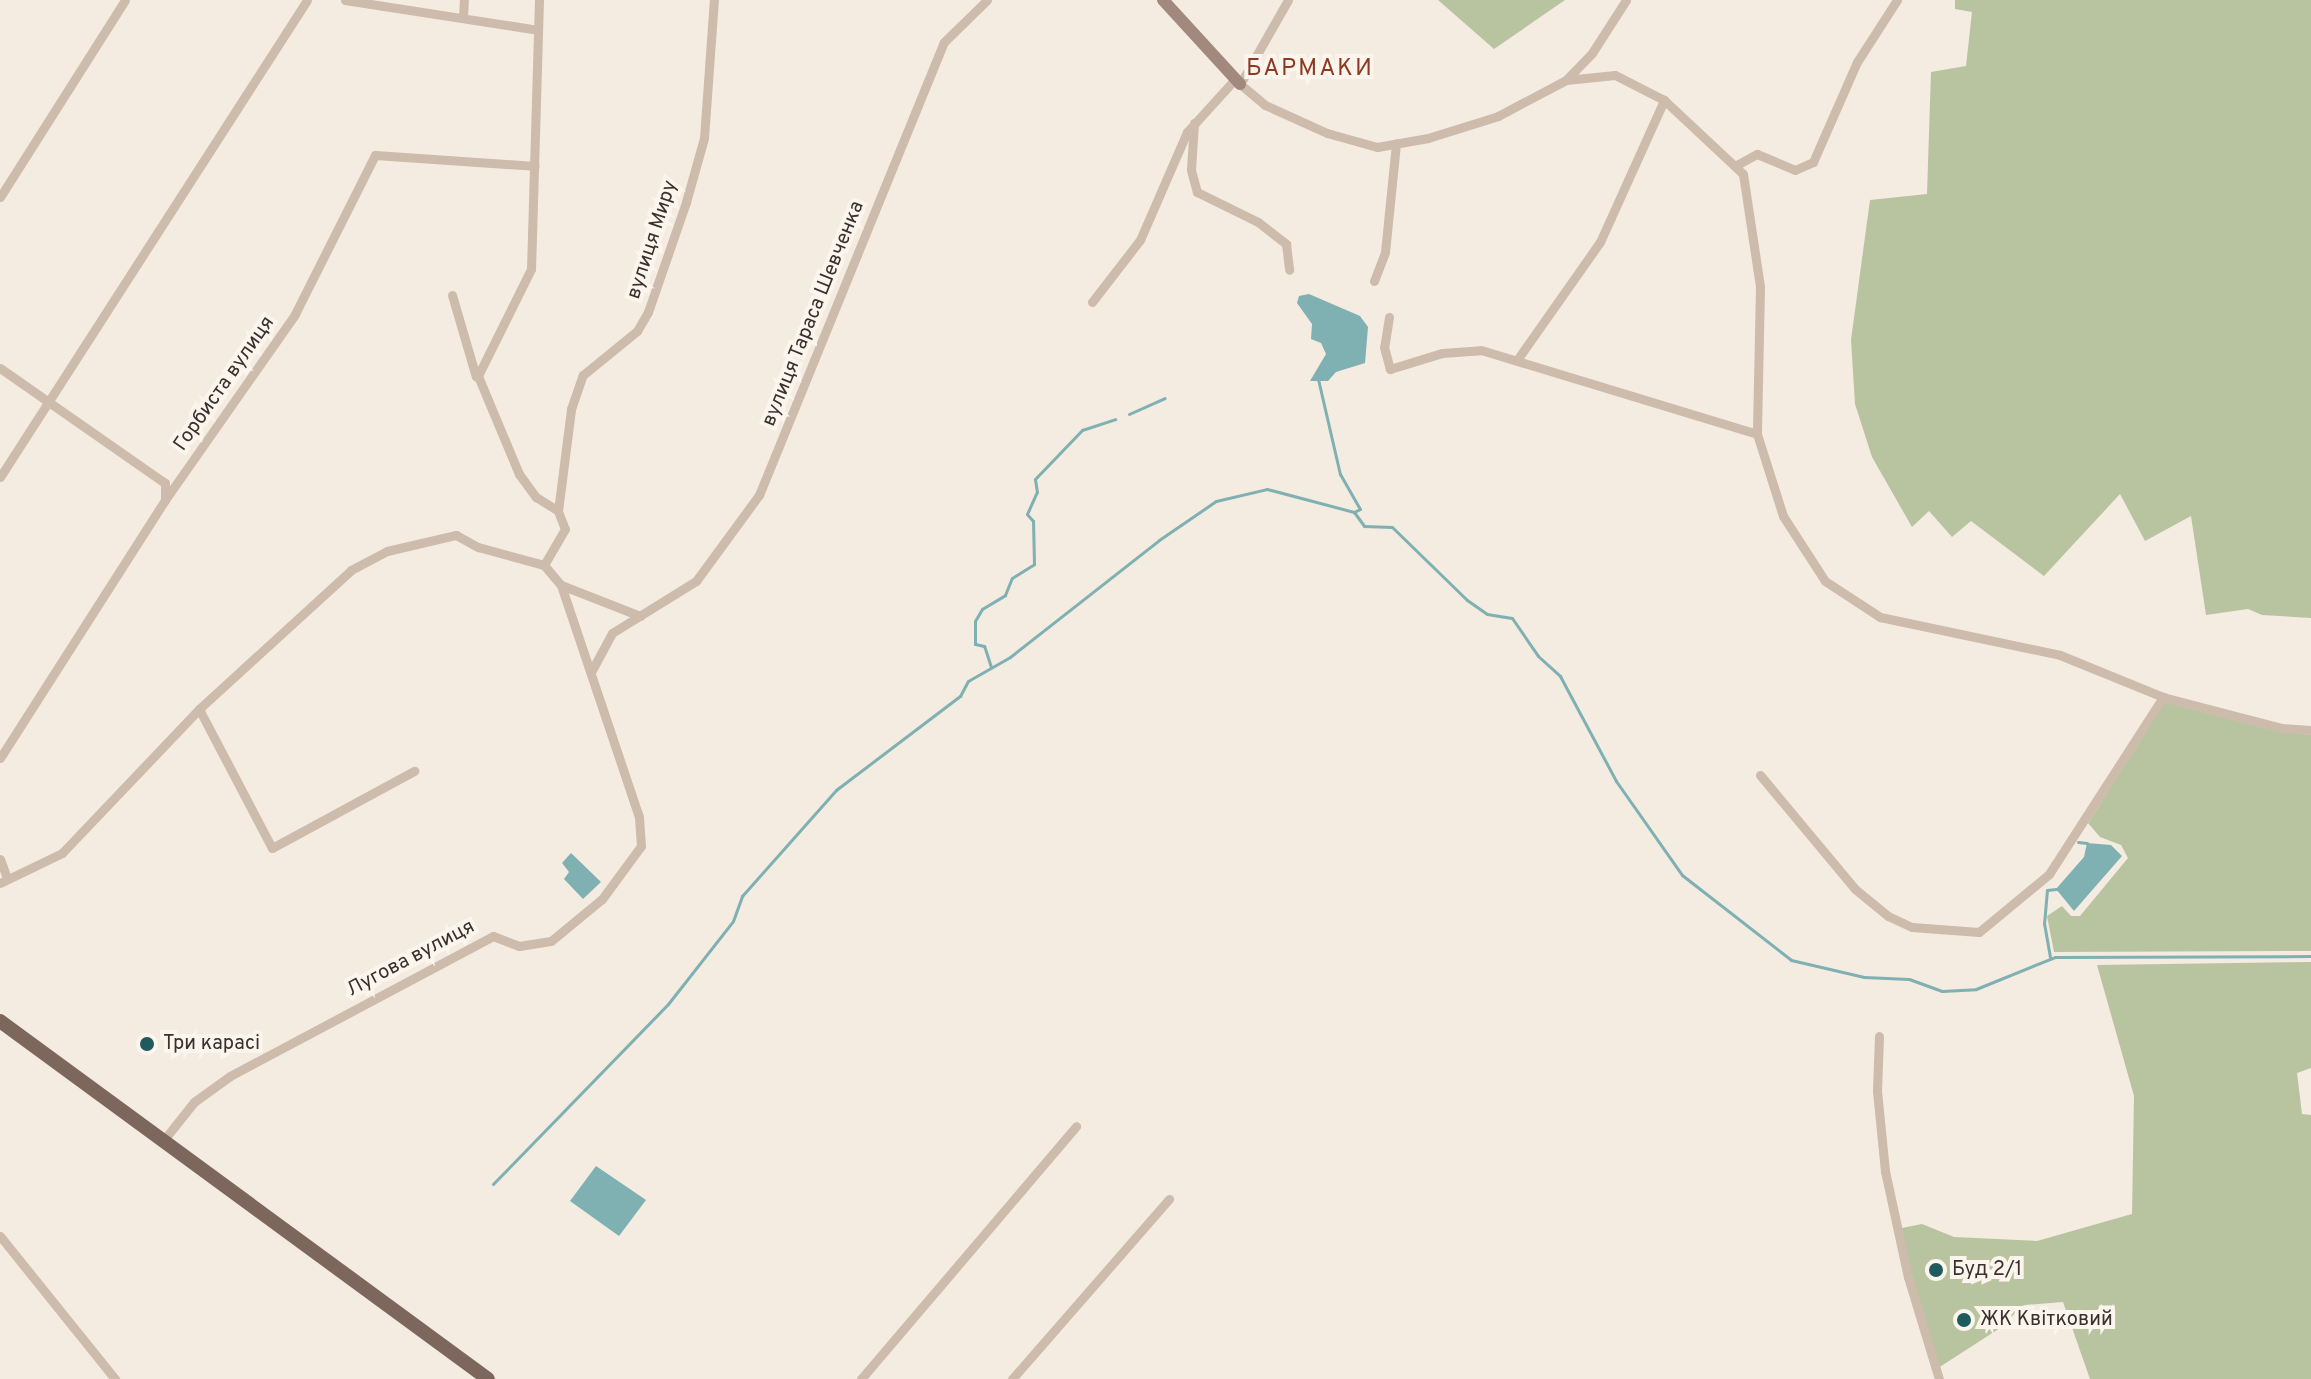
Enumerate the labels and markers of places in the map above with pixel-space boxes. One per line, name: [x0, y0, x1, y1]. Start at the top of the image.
place label: Три карасі: [163, 1032, 260, 1056]
marker: Три карасі: [138, 1035, 156, 1053]
place label: Буд 2/1: [1952, 1258, 2022, 1282]
marker: Буд 2/1: [1927, 1261, 1945, 1279]
place label: ЖК Квітковий: [1980, 1308, 2113, 1332]
marker: ЖК Квітковий: [1955, 1311, 1973, 1329]

